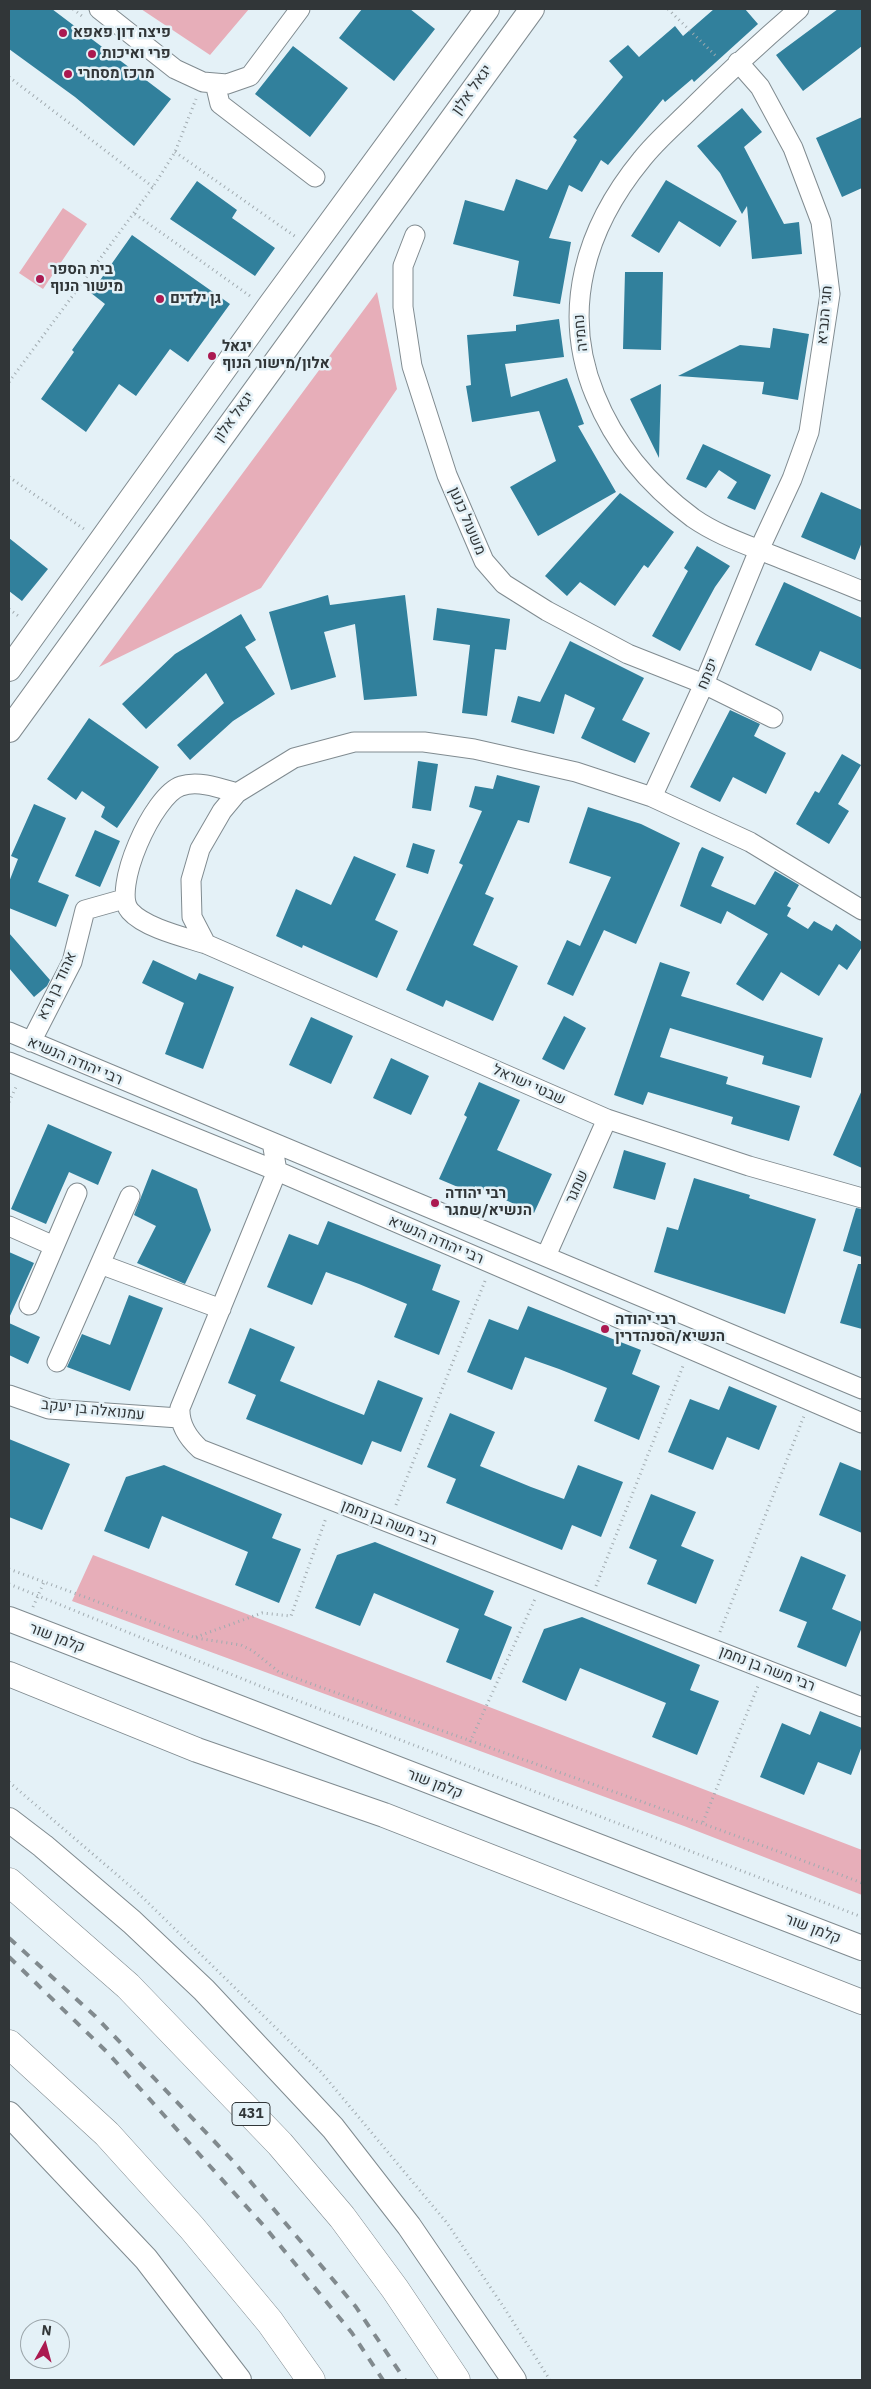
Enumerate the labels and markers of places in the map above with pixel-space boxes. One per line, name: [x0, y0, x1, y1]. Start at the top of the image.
place label: פיצה דון פאפא: [73, 24, 171, 42]
marker: פיצה דון פאפא: [57, 27, 69, 39]
place label: פרי ואיכות: [102, 45, 171, 63]
marker: פרי ואיכות: [86, 48, 98, 60]
place label: מרכז מסחרי: [78, 65, 155, 83]
marker: מרכז מסחרי: [62, 68, 74, 80]
place label: בית הספר מישור הנוף: [50, 261, 123, 296]
marker: בית הספר מישור הנוף: [34, 273, 46, 285]
place label: גן ילדים: [170, 290, 221, 308]
marker: גן ילדים: [154, 293, 166, 305]
place label: יגאל אלון/מישור הנוף: [222, 338, 330, 373]
marker: יגאל אלון/מישור הנוף: [206, 350, 218, 362]
place label: רבי יהודה הנשיא/שמגר: [445, 1185, 532, 1220]
marker: רבי יהודה הנשיא/שמגר: [429, 1197, 441, 1209]
place label: רבי יהודה הנשיא/הסנהדרין: [615, 1311, 725, 1346]
marker: רבי יהודה הנשיא/הסנהדרין: [599, 1323, 611, 1335]

